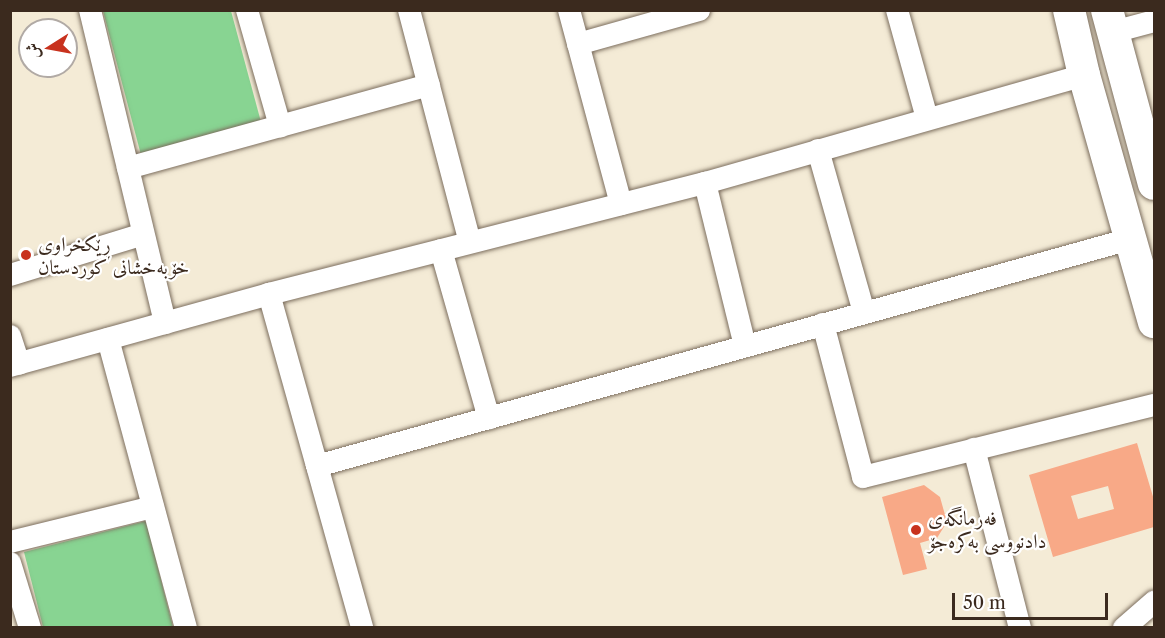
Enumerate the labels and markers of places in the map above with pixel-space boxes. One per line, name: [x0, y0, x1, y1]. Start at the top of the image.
place label: ڕێکخراوی خۆبەخشانی کوردستان: [38, 232, 189, 279]
marker: ڕێکخراوی خۆبەخشانی کوردستان: [19, 248, 33, 262]
place label: فەرمانگەی دادنووسی بەکرەجۆ: [928, 506, 1047, 553]
marker: فەرمانگەی دادنووسی بەکرەجۆ: [909, 523, 923, 537]

